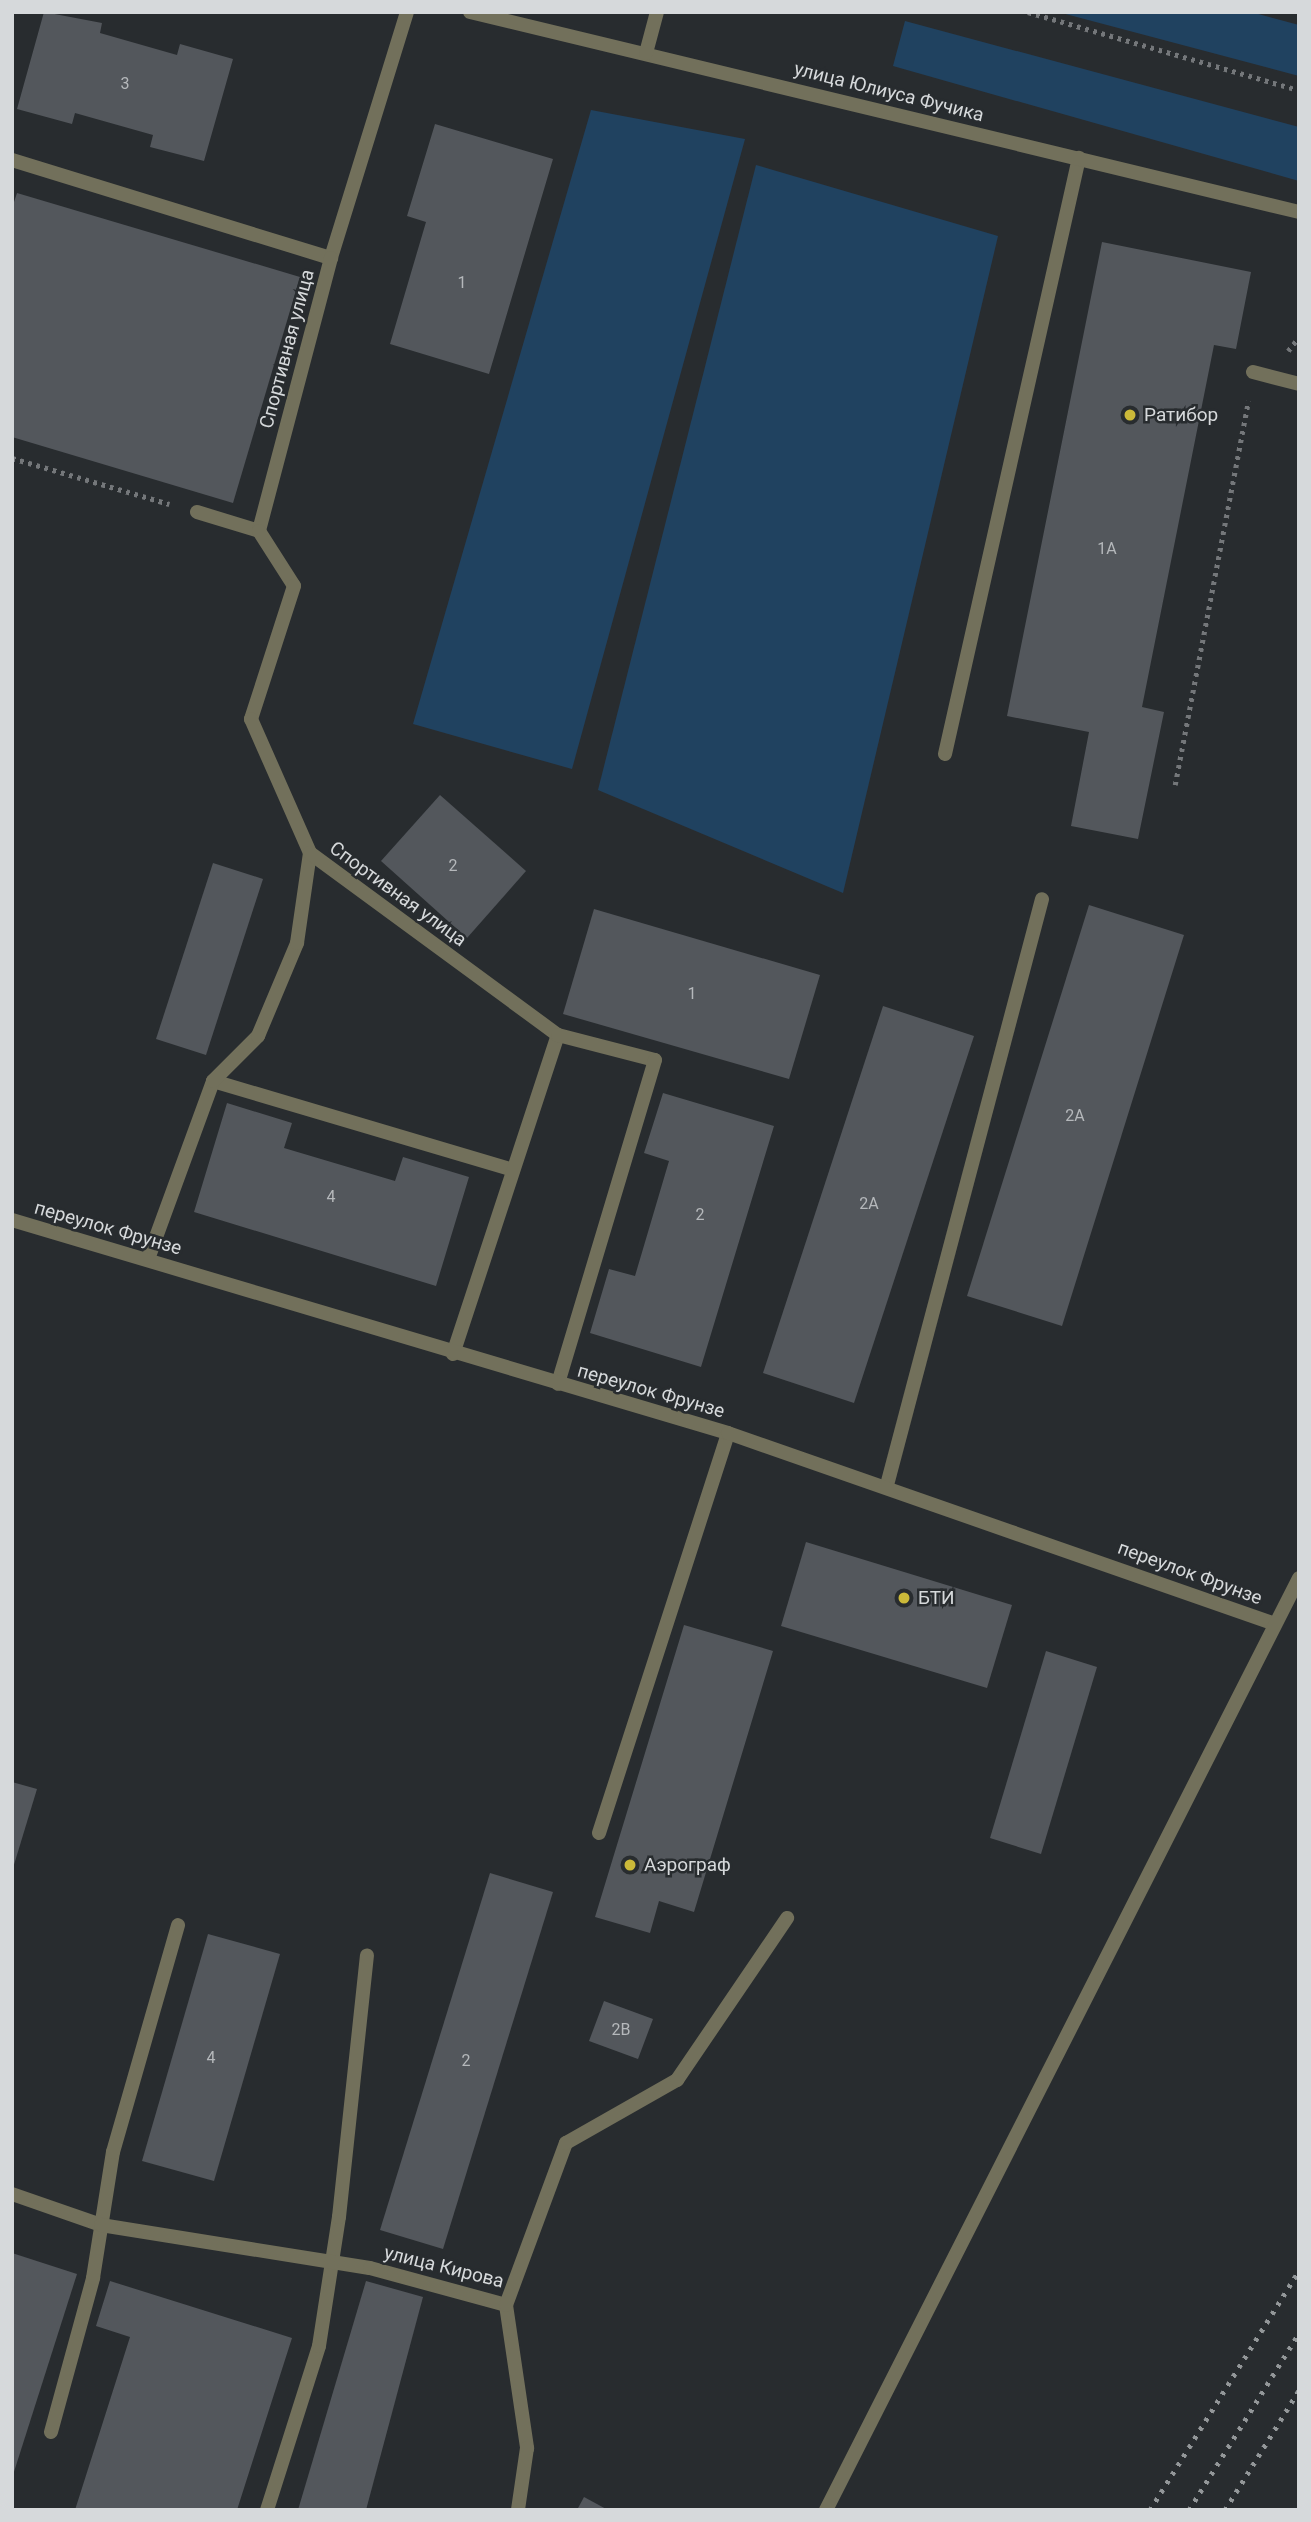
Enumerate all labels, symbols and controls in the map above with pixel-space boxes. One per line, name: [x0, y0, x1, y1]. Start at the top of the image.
street label: улица Юлиуса Фучика: [792, 57, 986, 127]
house number: 3: [121, 74, 129, 94]
street label: Спортивная улица: [255, 267, 319, 431]
house number: 1: [458, 273, 466, 293]
place label: Ратибор: [1144, 404, 1218, 426]
marker: Ратибор: [1122, 407, 1138, 423]
house number: 1А: [1097, 539, 1117, 559]
street label: Спортивная улица: [325, 837, 471, 951]
house number: 2: [449, 856, 457, 876]
house number: 1: [688, 984, 696, 1004]
house number: 2А: [1065, 1106, 1085, 1126]
house number: 4: [327, 1187, 335, 1207]
house number: 2А: [859, 1194, 879, 1214]
street label: переулок Фрунзе: [32, 1196, 184, 1260]
house number: 2: [696, 1205, 704, 1225]
street label: переулок Фрунзе: [575, 1359, 727, 1423]
street label: переулок Фрунзе: [1115, 1536, 1265, 1610]
place label: БТИ: [918, 1587, 955, 1609]
marker: БТИ: [896, 1590, 912, 1606]
place label: Аэрограф: [644, 1854, 731, 1876]
marker: Аэрограф: [622, 1857, 638, 1873]
house number: 2В: [612, 2020, 630, 2040]
house number: 4: [207, 2048, 215, 2068]
house number: 2: [462, 2051, 470, 2071]
street label: улица Кирова: [382, 2241, 506, 2293]

